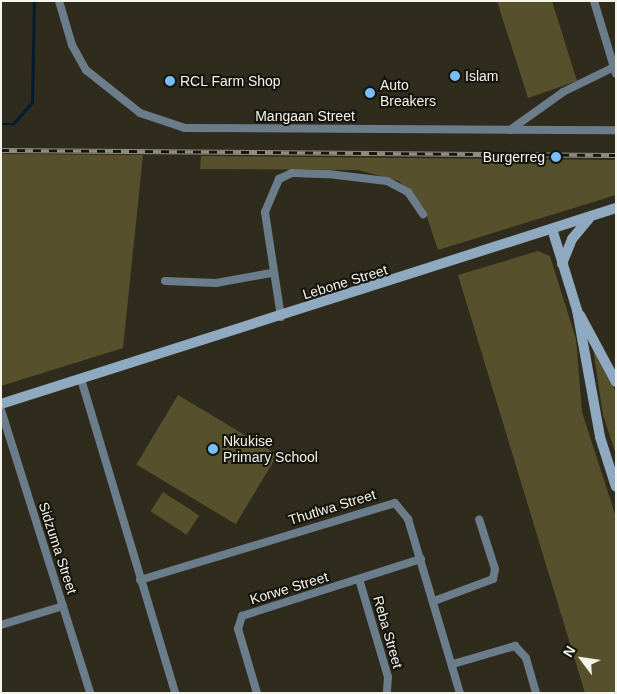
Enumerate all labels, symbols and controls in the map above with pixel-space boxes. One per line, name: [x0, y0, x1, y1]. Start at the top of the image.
place label: Islam: [465, 68, 498, 84]
marker: Islam: [449, 70, 461, 82]
place label: RCL Farm Shop: [180, 73, 281, 89]
marker: RCL Farm Shop: [164, 75, 176, 87]
place label: Auto Breakers: [380, 77, 436, 110]
marker: Auto Breakers: [364, 87, 376, 99]
street label: Mangaan Street: [255, 108, 355, 124]
place label: Burgerreg: [483, 149, 545, 165]
marker: Burgerreg: [549, 150, 563, 164]
street label: Lebone Street: [300, 261, 390, 303]
place label: Nkukise Primary School: [223, 433, 318, 466]
marker: Nkukise Primary School: [207, 443, 219, 455]
street label: Thutlwa Street: [286, 486, 378, 528]
street label: Sidzuma Street: [35, 500, 81, 596]
street label: Korwe Street: [248, 568, 330, 608]
street label: Reba Street: [370, 594, 406, 670]
north arrow: [557, 634, 607, 684]
text: N: [560, 643, 579, 660]

